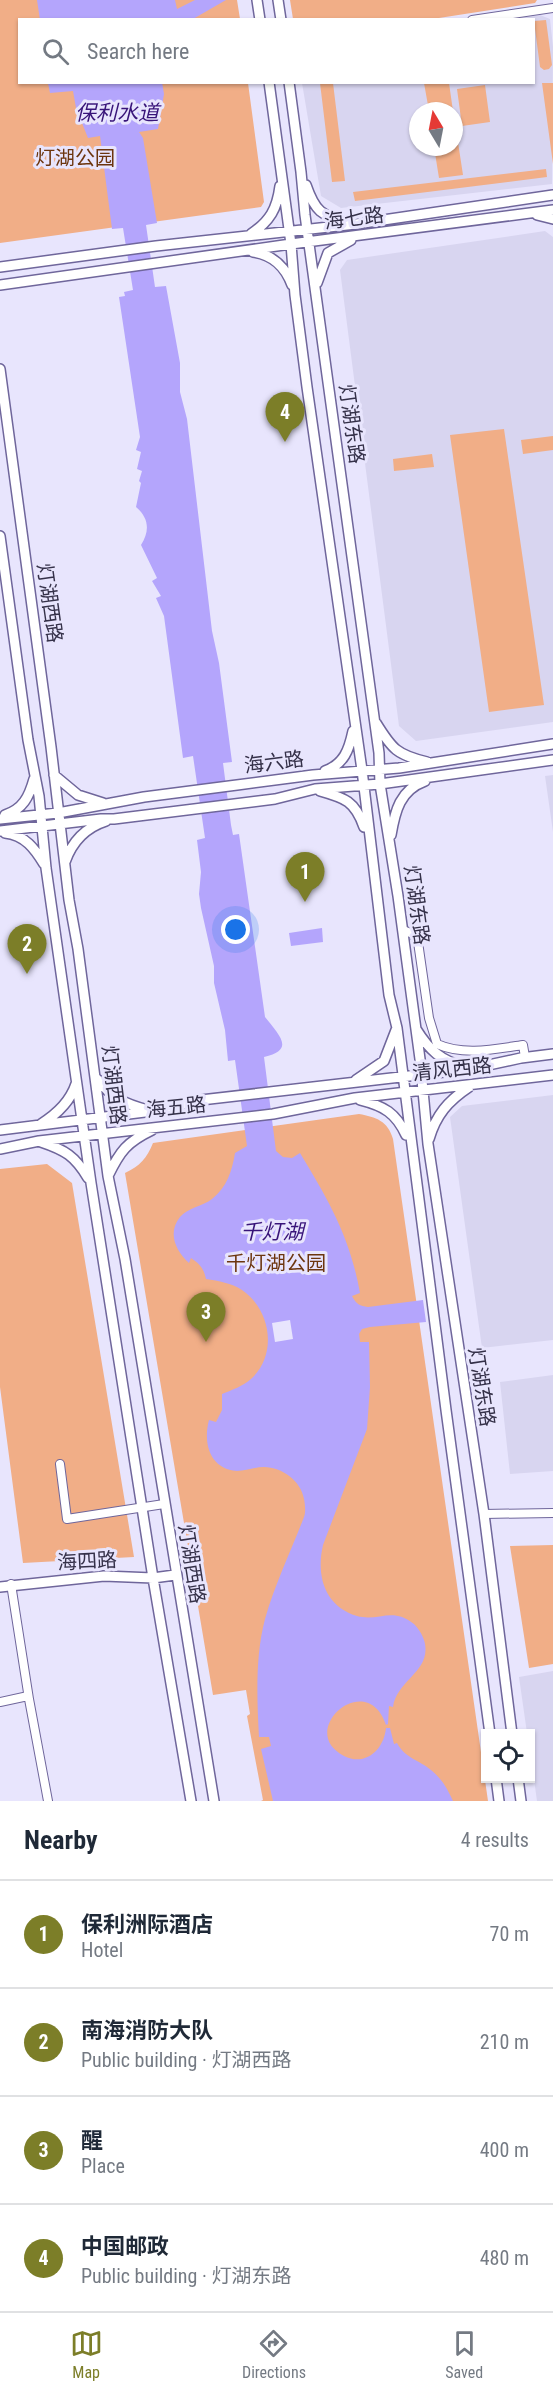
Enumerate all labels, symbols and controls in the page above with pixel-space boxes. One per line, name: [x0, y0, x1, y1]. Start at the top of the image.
search box: [18, 18, 535, 84]
icon: search: [39, 35, 72, 68]
text: Search here: [87, 39, 189, 64]
water label: 保利水道: [75, 101, 162, 125]
north arrow: [409, 102, 463, 156]
park label: 灯湖公园: [35, 146, 115, 170]
street label: 海七路: [323, 202, 385, 234]
street label: 灯湖东路: [335, 383, 369, 465]
pin: 4: [266, 392, 304, 442]
street label: 灯湖西路: [33, 562, 67, 644]
street label: 海六路: [243, 746, 305, 778]
pin: 1: [286, 852, 324, 902]
street label: 灯湖东路: [400, 864, 434, 946]
your location: [221, 915, 250, 944]
pin: 2: [8, 924, 46, 974]
street label: 灯湖西路: [97, 1044, 131, 1126]
street label: 清风西路: [411, 1053, 493, 1085]
street label: 海五路: [145, 1092, 207, 1122]
water label: 千灯湖: [241, 1220, 306, 1244]
park label: 千灯湖公园: [226, 1251, 326, 1275]
pin: 3: [186, 1292, 226, 1342]
street label: 灯湖东路: [464, 1346, 500, 1428]
street label: 灯湖西路: [174, 1523, 210, 1605]
street label: 海四路: [56, 1547, 118, 1575]
map controls: [481, 1729, 535, 1783]
button: locate: [481, 1729, 535, 1783]
text: Nearby: [24, 1825, 98, 1855]
text: 4 results: [461, 1828, 529, 1852]
text: 保利洲际酒店: [81, 1912, 213, 1937]
text: 1: [38, 1922, 49, 1946]
text: 70 m: [490, 1922, 529, 1946]
text: Hotel: [81, 1938, 123, 1962]
text: 南海消防大队: [81, 2018, 213, 2043]
text: 2: [38, 2030, 49, 2054]
text: 210 m: [480, 2030, 529, 2054]
text: Public building · 灯湖西路: [81, 2048, 291, 2072]
text: 醒: [81, 2128, 103, 2153]
text: 3: [38, 2138, 49, 2162]
text: 400 m: [480, 2138, 529, 2162]
text: Place: [81, 2154, 125, 2178]
text: 中国邮政: [81, 2234, 169, 2259]
text: 4: [38, 2246, 49, 2270]
text: 480 m: [480, 2246, 529, 2270]
text: Public building · 灯湖东路: [81, 2264, 291, 2288]
tab: Map: [70, 2327, 103, 2382]
tab: Directions: [242, 2327, 306, 2382]
tab: Saved: [445, 2327, 483, 2382]

